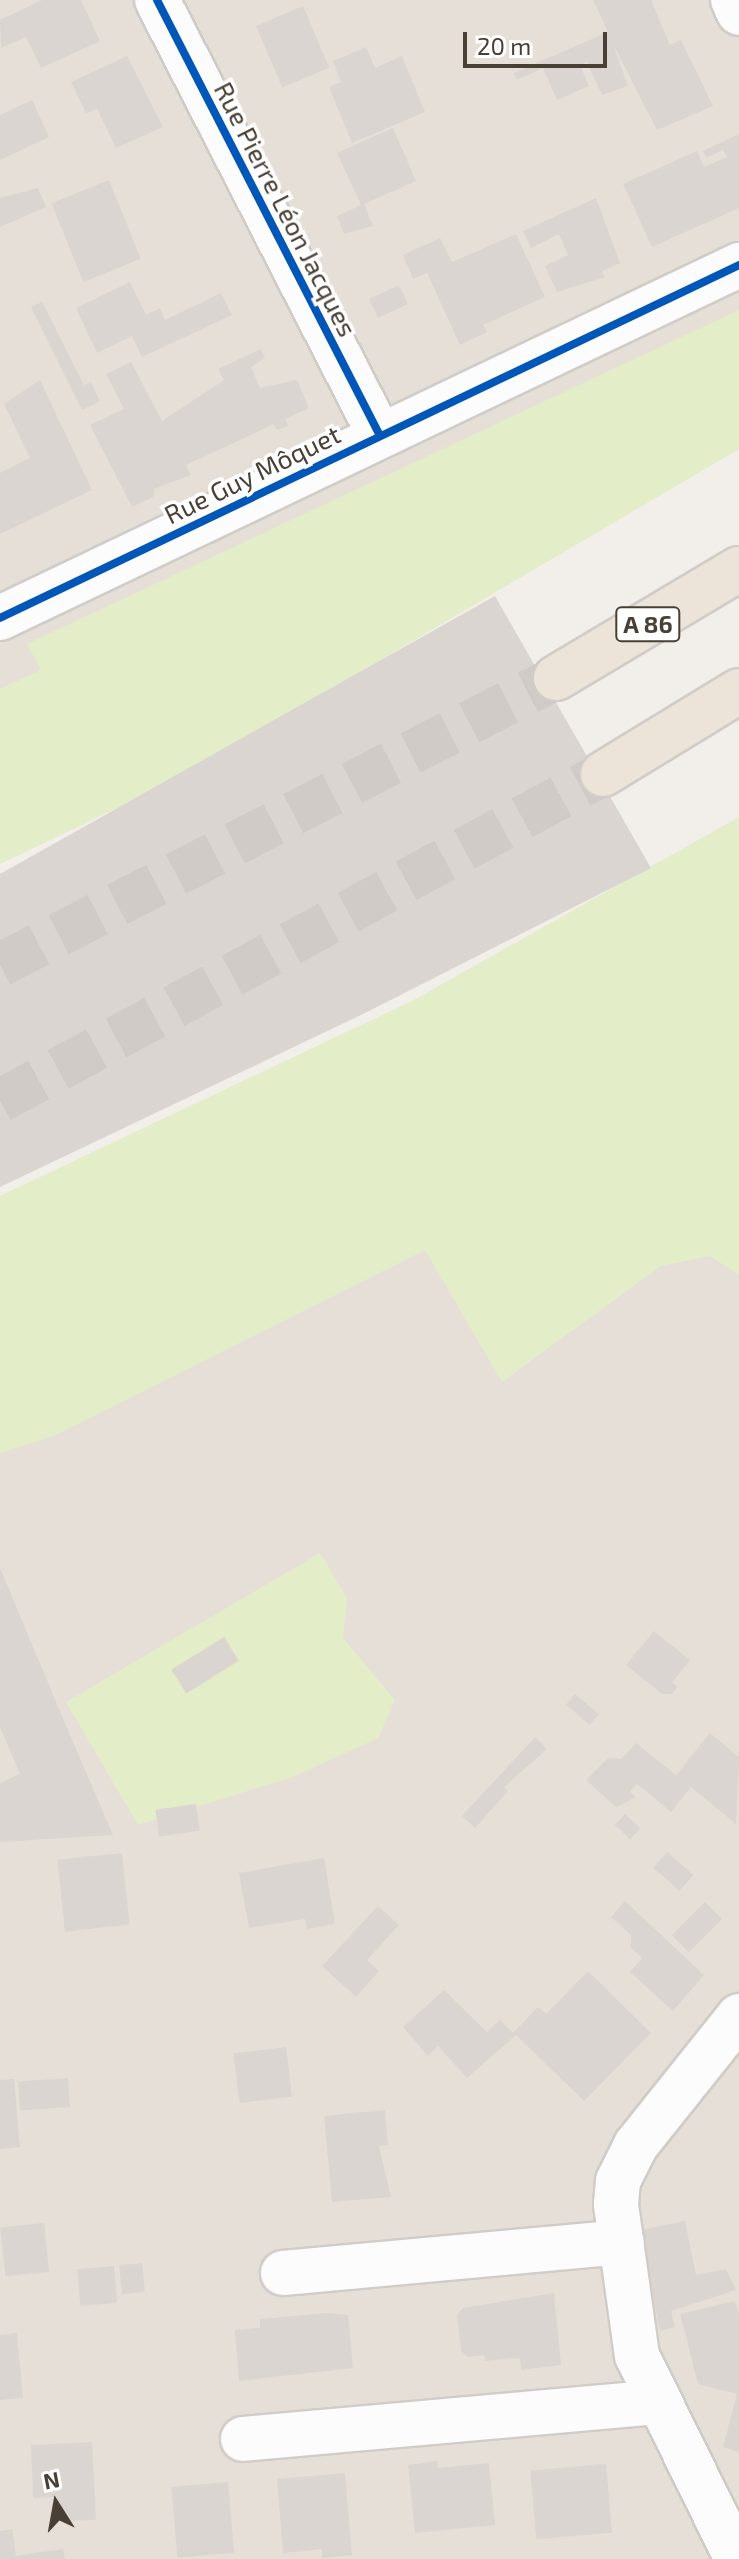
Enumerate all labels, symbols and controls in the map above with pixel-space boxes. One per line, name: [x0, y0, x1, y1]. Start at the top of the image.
scale bar: [467, 16, 611, 66]
text: 20 m: [477, 31, 531, 60]
street label: Rue Pierre Léon Jacques: [208, 76, 364, 342]
street label: Rue Guy Môquet: [159, 418, 345, 530]
road number: A 86: [614, 604, 682, 644]
north arrow: [16, 2463, 96, 2543]
text: N: [41, 2465, 62, 2494]

